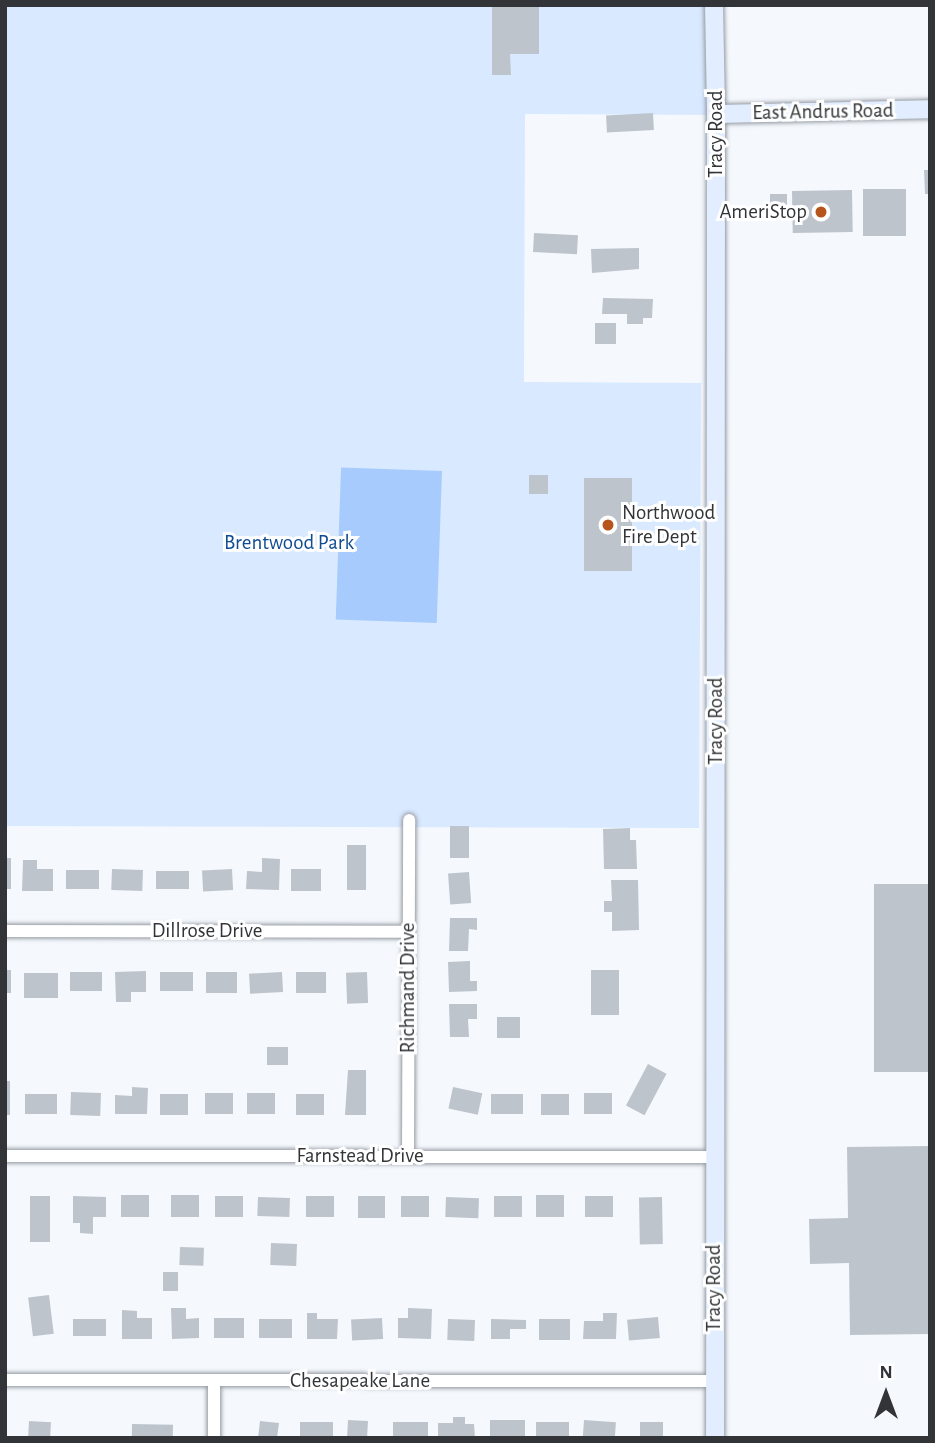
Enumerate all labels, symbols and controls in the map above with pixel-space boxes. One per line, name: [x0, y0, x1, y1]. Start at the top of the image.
street label: Tracy Road: [703, 90, 729, 178]
street label: East Andrus Road: [752, 98, 894, 126]
place label: AmeriStop: [719, 199, 807, 225]
marker: AmeriStop: [813, 204, 829, 220]
place label: Northwood Fire Dept: [622, 500, 715, 550]
marker: Northwood Fire Dept: [600, 517, 616, 533]
park label: Brentwood Park: [224, 530, 354, 556]
street label: Tracy Road: [703, 677, 729, 765]
street label: Dillrose Drive: [152, 918, 262, 944]
street label: Richmand Drive: [395, 923, 421, 1053]
street label: Farnstead Drive: [296, 1143, 424, 1169]
street label: Tracy Road: [701, 1244, 727, 1332]
north arrow: [851, 1359, 921, 1429]
text: N: [879, 1363, 893, 1382]
street label: Chesapeake Lane: [290, 1368, 430, 1394]

